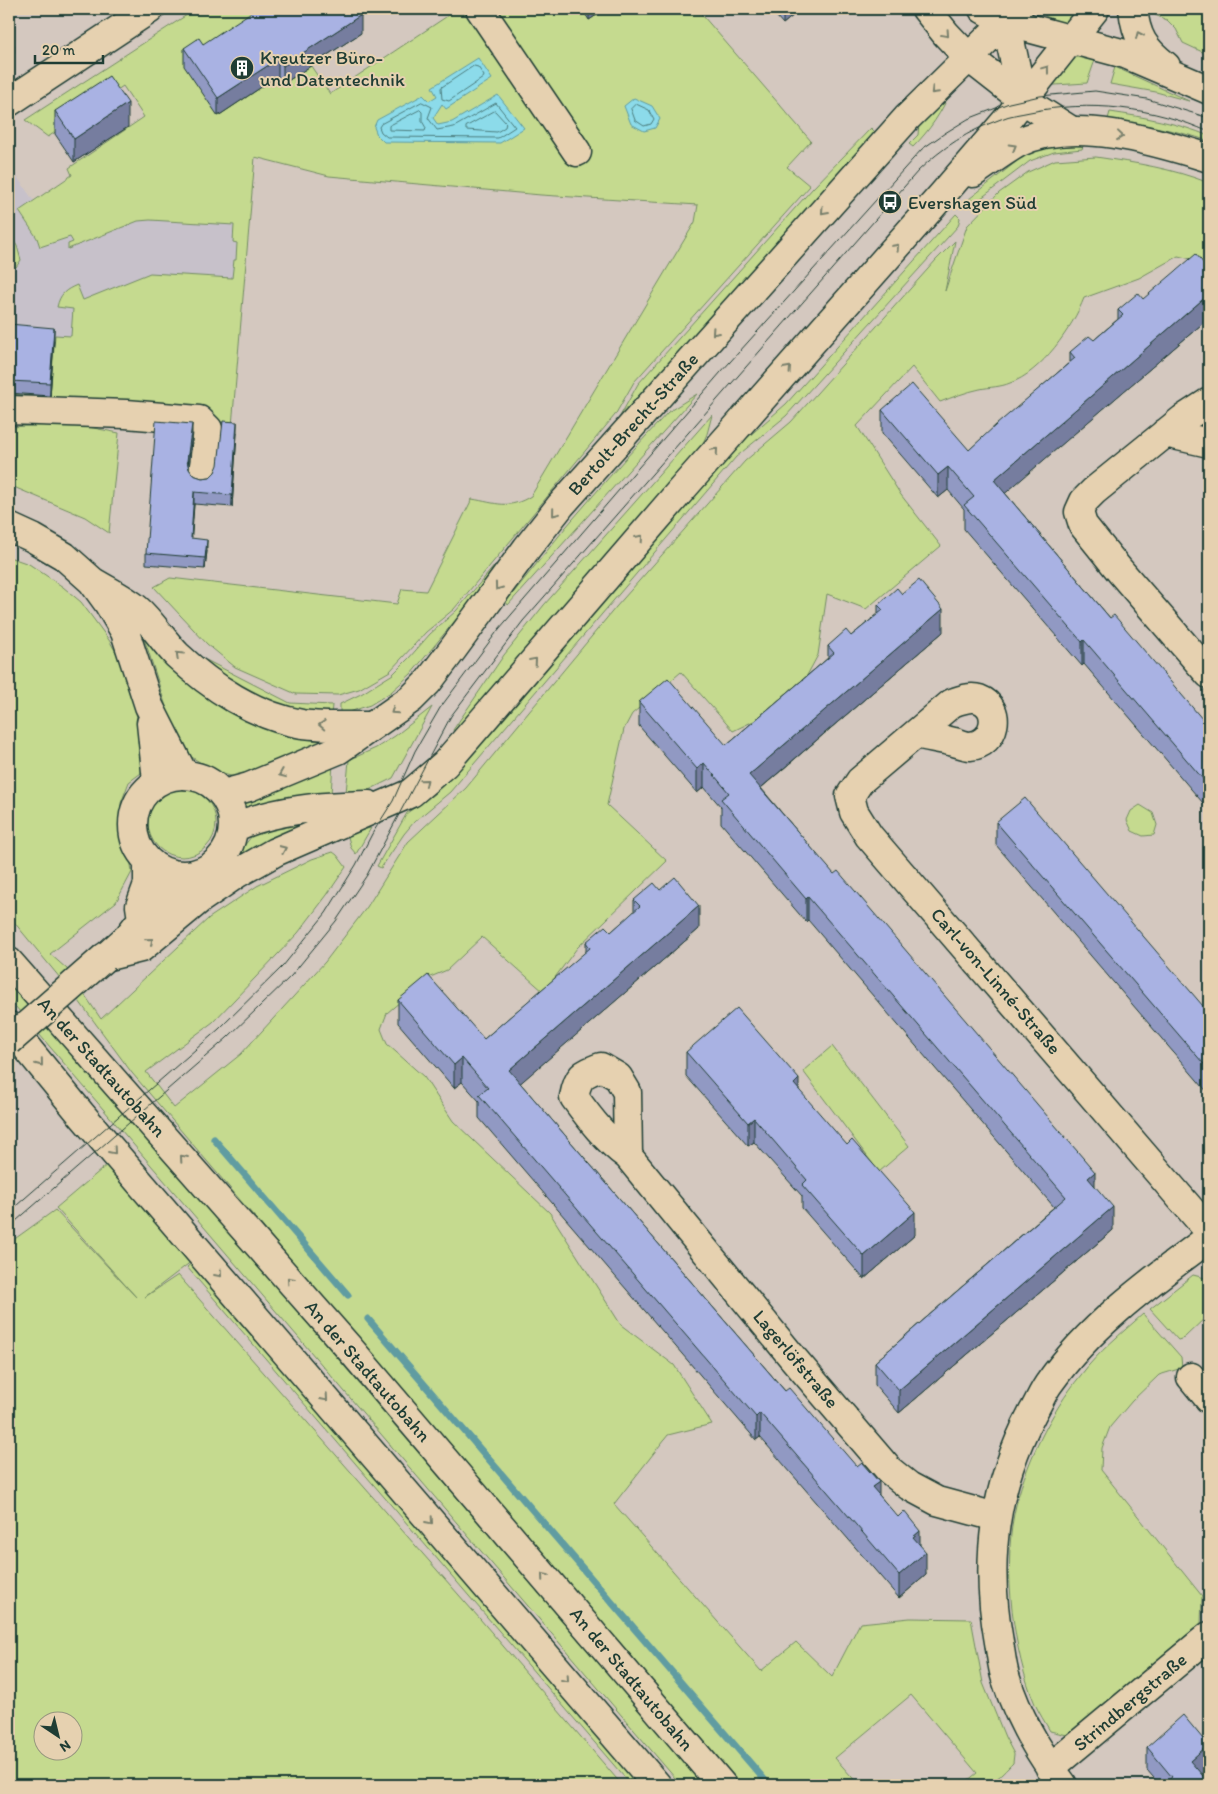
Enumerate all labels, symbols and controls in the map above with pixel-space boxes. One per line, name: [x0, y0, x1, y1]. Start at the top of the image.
one-way arrow: [940, 28, 949, 37]
one-way arrow: [1136, 31, 1146, 40]
scale bar: [35, 32, 102, 64]
text: 20 m: [42, 41, 76, 59]
place label: Kreutzer Büro- und Datentechnik: [260, 46, 405, 91]
building icon: Kreutzer Büro- und Datentechnik: [229, 55, 255, 81]
one-way arrow: [1041, 66, 1049, 75]
one-way arrow: [930, 85, 939, 94]
one-way arrow: [1117, 130, 1125, 141]
one-way arrow: [1007, 143, 1016, 153]
bus stop icon: Evershagen Süd: [877, 189, 903, 215]
place label: Evershagen Süd: [908, 191, 1037, 214]
one-way arrow: [820, 205, 829, 214]
one-way arrow: [890, 244, 899, 253]
one-way arrow: [712, 326, 721, 335]
street label: Bertolt-Brecht-Straße: [563, 348, 703, 500]
one-way arrow: [782, 365, 791, 374]
one-way arrow: [710, 448, 719, 457]
one-way arrow: [551, 508, 560, 517]
one-way arrow: [634, 535, 643, 544]
one-way arrow: [495, 581, 504, 591]
one-way arrow: [176, 652, 185, 661]
one-way arrow: [528, 658, 537, 667]
one-way arrow: [390, 705, 400, 714]
one-way arrow: [317, 719, 325, 730]
one-way arrow: [278, 767, 287, 778]
one-way arrow: [420, 778, 429, 787]
one-way arrow: [278, 844, 287, 855]
street label: Carl-von-Linné-Straße: [926, 903, 1066, 1059]
one-way arrow: [144, 938, 153, 946]
street label: An der Stadtautobahn: [33, 992, 171, 1142]
one-way arrow: [34, 1058, 43, 1067]
one-way arrow: [107, 1145, 116, 1154]
one-way arrow: [179, 1154, 188, 1163]
one-way arrow: [213, 1269, 222, 1278]
one-way arrow: [286, 1277, 295, 1286]
street label: An der Stadtautobahn: [300, 1295, 436, 1447]
street label: Lagerlöfstraße: [748, 1305, 844, 1413]
one-way arrow: [319, 1392, 328, 1401]
one-way arrow: [425, 1515, 433, 1524]
one-way arrow: [541, 1573, 549, 1582]
street label: An der Stadtautobahn: [565, 1602, 699, 1756]
street label: Strindbergstraße: [1069, 1648, 1191, 1756]
one-way arrow: [560, 1673, 569, 1682]
north arrow: [32, 1712, 82, 1762]
text: N: [56, 1737, 74, 1756]

